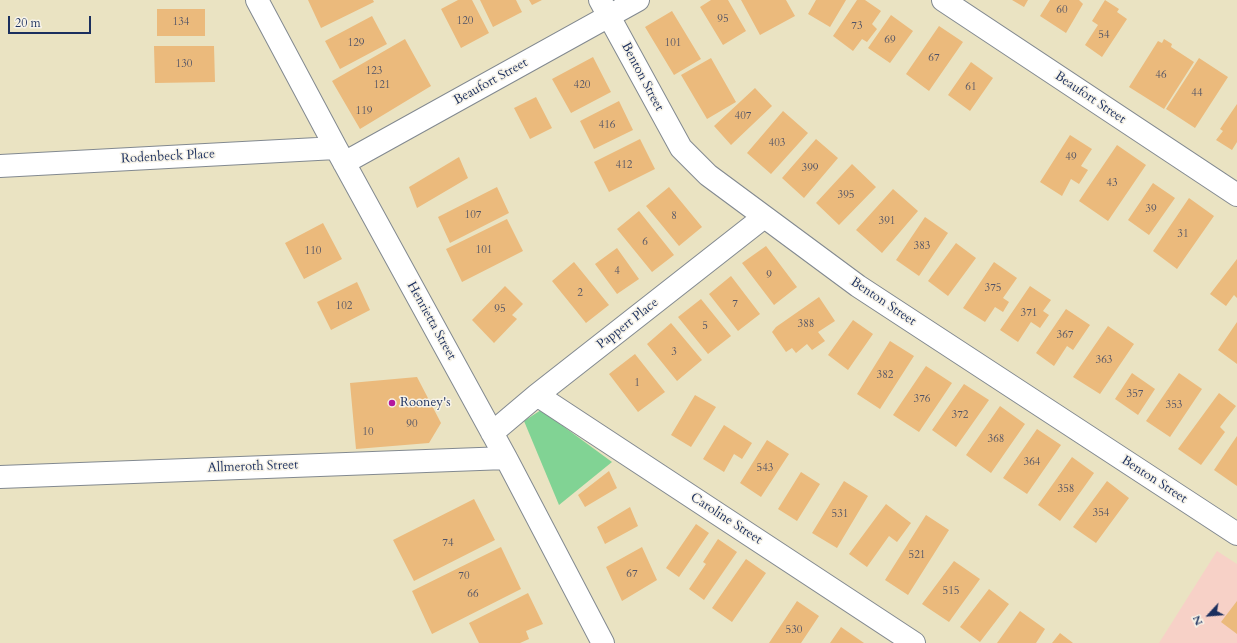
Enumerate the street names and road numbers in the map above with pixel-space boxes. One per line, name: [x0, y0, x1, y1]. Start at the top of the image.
street label: Benton Street: [617, 40, 667, 114]
street label: Beaufort Street: [451, 55, 531, 109]
street label: Beaufort Street: [1052, 69, 1128, 127]
street label: Rodenbeck Place: [121, 147, 215, 167]
street label: Benton Street: [847, 274, 919, 330]
street label: Henrietta Street: [403, 279, 459, 363]
street label: Pappert Place: [594, 295, 662, 353]
street label: Benton Street: [1118, 453, 1190, 507]
street label: Allmeroth Street: [207, 458, 299, 476]
street label: Caroline Street: [687, 490, 765, 548]

